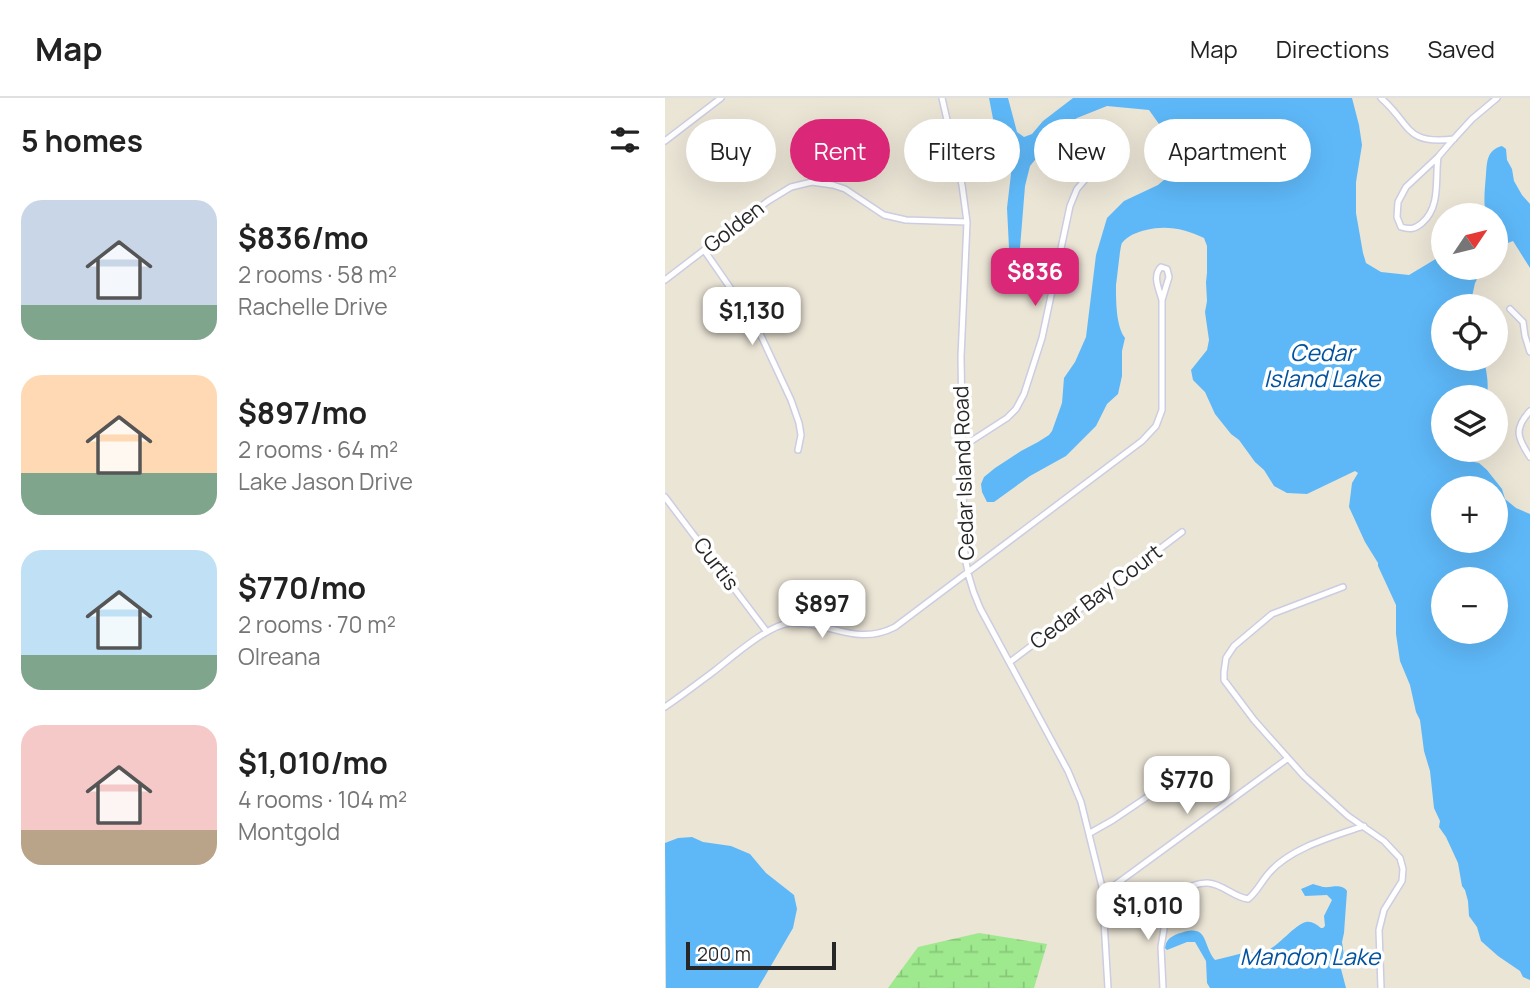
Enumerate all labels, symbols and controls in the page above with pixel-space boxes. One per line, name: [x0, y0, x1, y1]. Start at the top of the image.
text: Map: [35, 26, 103, 71]
text: Map: [1190, 32, 1238, 65]
text: Directions: [1276, 32, 1389, 65]
text: Saved: [1427, 32, 1495, 65]
chip: Buy: [686, 119, 776, 182]
chip: Rent: [790, 119, 890, 182]
chip: Filters: [904, 119, 1020, 182]
chip: New: [1034, 119, 1130, 182]
chip: Apartment: [1144, 119, 1311, 182]
text: 5 homes: [21, 120, 143, 161]
icon: filters: [606, 121, 644, 159]
street label: Golden: [698, 194, 769, 258]
north arrow: [1431, 203, 1509, 280]
map controls: [1431, 203, 1508, 644]
text: $836/mo: [238, 217, 369, 258]
icon: home: [77, 228, 161, 312]
pin: $836: [994, 248, 1076, 308]
text: $836: [1007, 255, 1063, 287]
text: 2 rooms · 58 m²: [238, 258, 397, 290]
pin: $1,130: [695, 288, 809, 347]
text: Rachelle Drive: [238, 290, 388, 322]
text: $1,130: [719, 294, 785, 326]
button: locate: [1431, 294, 1508, 371]
water label: Cedar Island Lake: [1264, 336, 1382, 394]
street label: Cedar Island Road: [946, 385, 980, 561]
button: layers: [1431, 385, 1508, 462]
text: $897/mo: [238, 392, 367, 433]
icon: home: [77, 403, 161, 487]
text: 2 rooms · 64 m²: [238, 433, 398, 465]
text: Lake Jason Drive: [238, 465, 413, 497]
button: +: [1431, 476, 1508, 553]
street label: Curtis: [688, 531, 746, 596]
street label: Cedar Bay Court: [1024, 537, 1167, 655]
text: $770/mo: [238, 567, 366, 608]
button: −: [1431, 567, 1508, 644]
icon: home: [77, 578, 161, 662]
pin: $897: [781, 580, 863, 640]
text: $897: [794, 587, 850, 619]
text: 2 rooms · 70 m²: [238, 608, 396, 640]
text: Olreana: [238, 640, 321, 672]
text: $1,010/mo: [238, 742, 388, 783]
icon: home: [77, 753, 161, 837]
pin: $770: [1146, 756, 1228, 816]
text: $770: [1160, 763, 1214, 795]
text: 4 rooms · 104 m²: [238, 783, 407, 815]
text: Montgold: [238, 815, 340, 847]
pin: $1,010: [1091, 882, 1205, 942]
text: $1,010: [1113, 889, 1183, 921]
scale bar: [686, 939, 837, 971]
water label: Mandon Lake: [1240, 940, 1382, 972]
text: 200 m: [697, 941, 751, 967]

